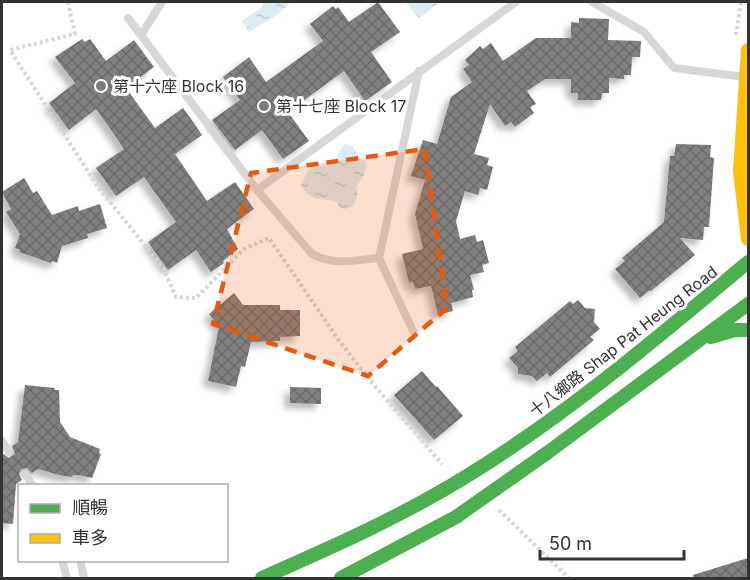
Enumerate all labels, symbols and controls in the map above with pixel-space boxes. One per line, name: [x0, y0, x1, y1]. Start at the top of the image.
place label: 第十六座 Block 16: [113, 76, 244, 96]
marker: 第十六座 Block 16: [94, 79, 108, 93]
place label: 第十七座 Block 17: [276, 96, 406, 116]
marker: 第十七座 Block 17: [257, 99, 271, 113]
street label: 十八鄉路 Shap Pat Heung Road: [525, 261, 721, 421]
legend: [18, 484, 228, 562]
text: 順暢: [72, 497, 108, 518]
scale bar: [540, 523, 684, 561]
text: 車多: [72, 527, 108, 548]
text: 50 m: [549, 533, 592, 554]

